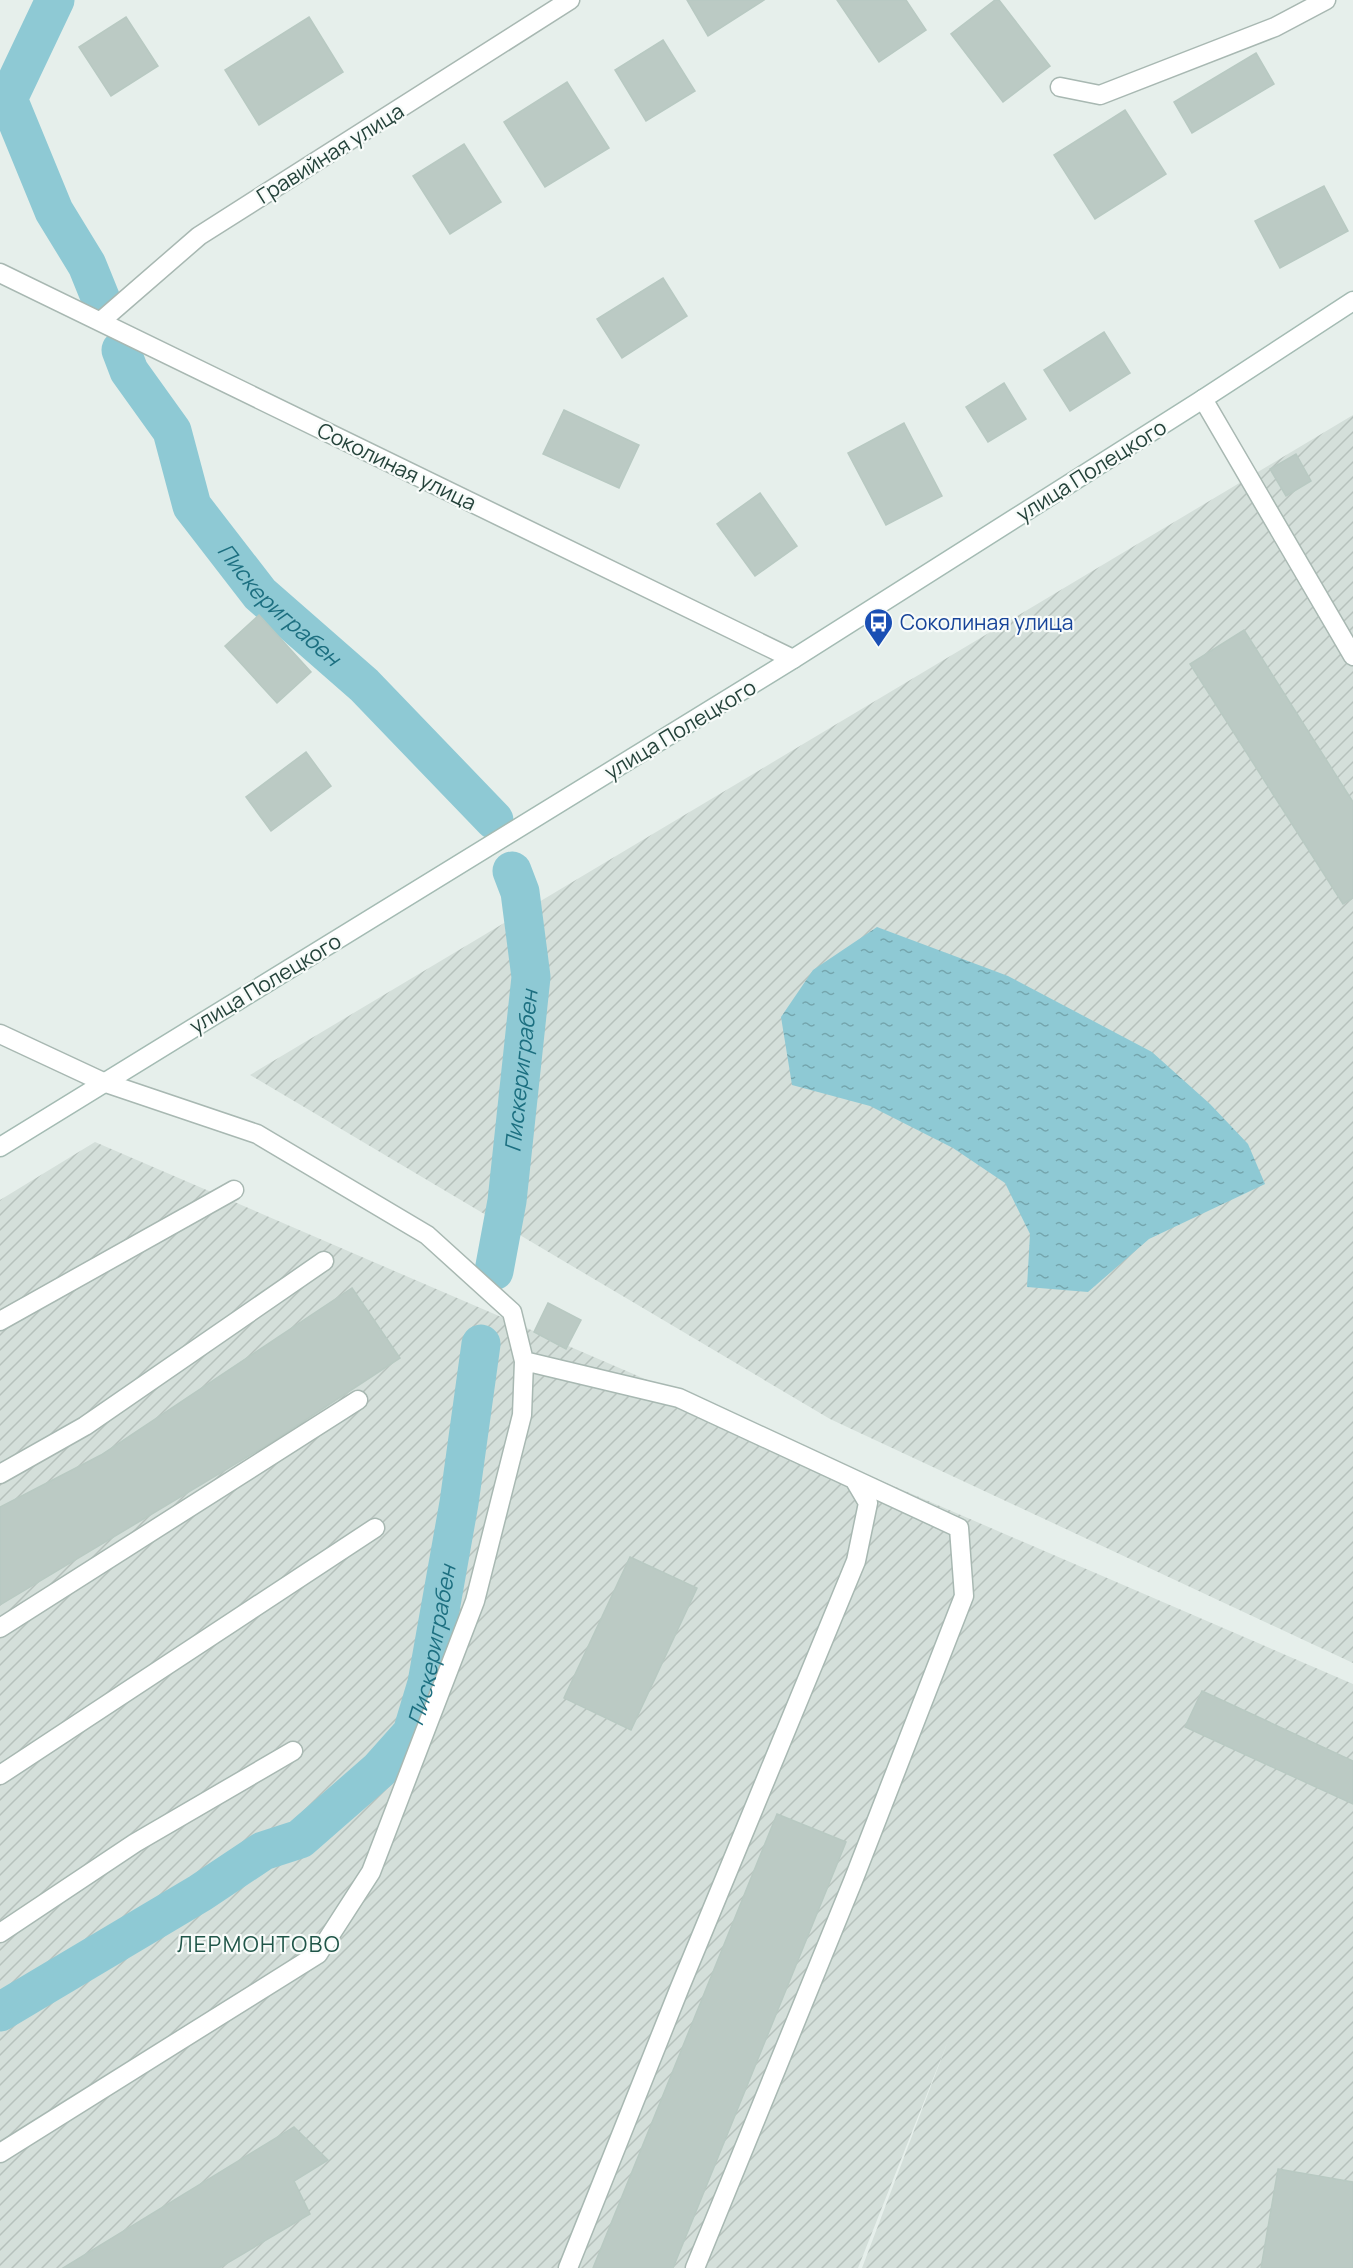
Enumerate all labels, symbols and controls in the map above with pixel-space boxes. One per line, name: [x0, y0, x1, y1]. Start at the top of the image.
street label: Гравийная улица: [251, 96, 409, 210]
street label: улица Полецкого: [1010, 412, 1172, 528]
street label: Соколиная улица: [313, 415, 481, 517]
water label: Пискериграбен: [211, 537, 348, 674]
bus stop icon: Соколиная улица: [863, 606, 895, 648]
place label: Соколиная улица: [900, 608, 1073, 636]
street label: улица Полецкого: [599, 673, 761, 785]
street label: улица Полецкого: [184, 927, 346, 1039]
water label: Пискериграбен: [497, 986, 545, 1154]
water label: Пискериграбен: [400, 1561, 463, 1729]
district label: ЛЕРМОНТОВО: [177, 1929, 341, 1959]

